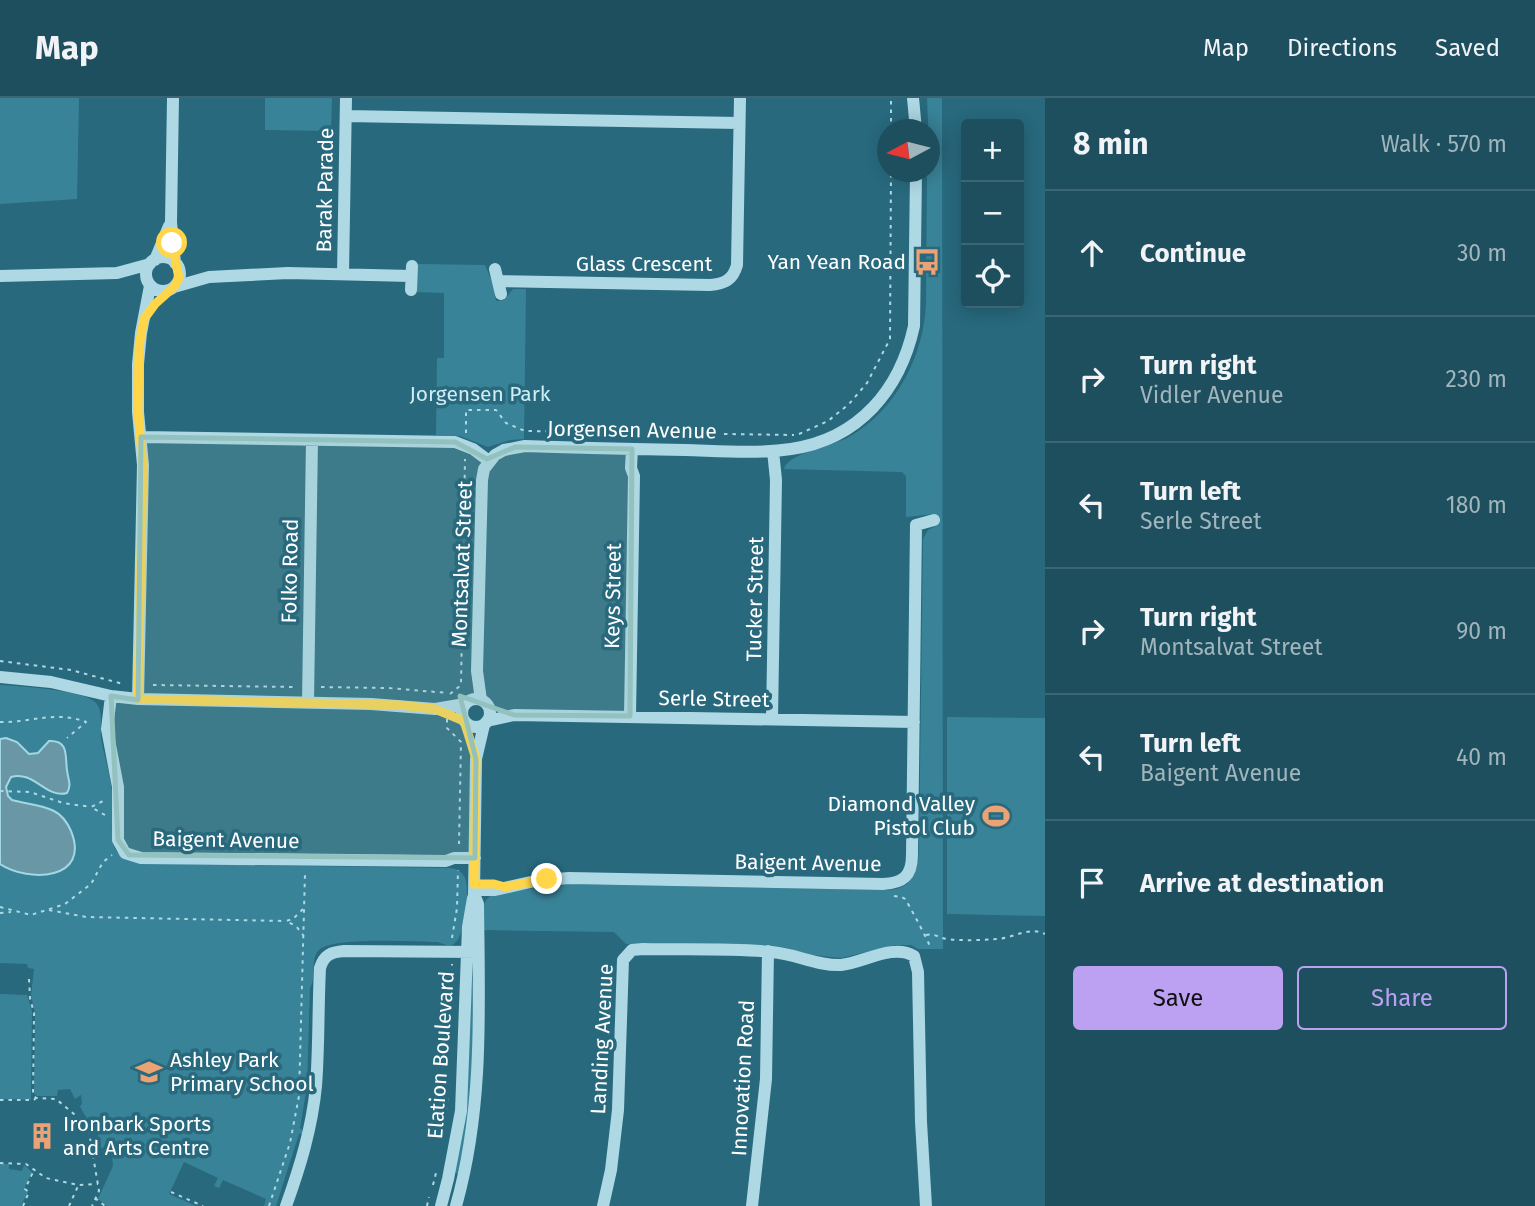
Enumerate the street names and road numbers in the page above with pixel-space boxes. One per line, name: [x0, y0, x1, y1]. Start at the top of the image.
street label: Barak Parade: [311, 127, 339, 253]
street label: Glass Crescent: [576, 251, 713, 277]
street label: Jorgensen Avenue: [547, 416, 717, 444]
street label: Montsalvat Street: [446, 480, 478, 648]
street label: Folko Road: [276, 518, 304, 624]
street label: Tucker Street: [741, 536, 769, 662]
street label: Keys Street: [599, 542, 627, 649]
street label: Serle Street: [658, 685, 770, 713]
street label: Baigent Avenue: [152, 826, 300, 854]
street label: Baigent Avenue: [734, 849, 882, 877]
street label: Landing Avenue: [585, 963, 619, 1115]
street label: Elation Boulevard: [422, 970, 460, 1140]
street label: Innovation Road: [726, 999, 760, 1157]

